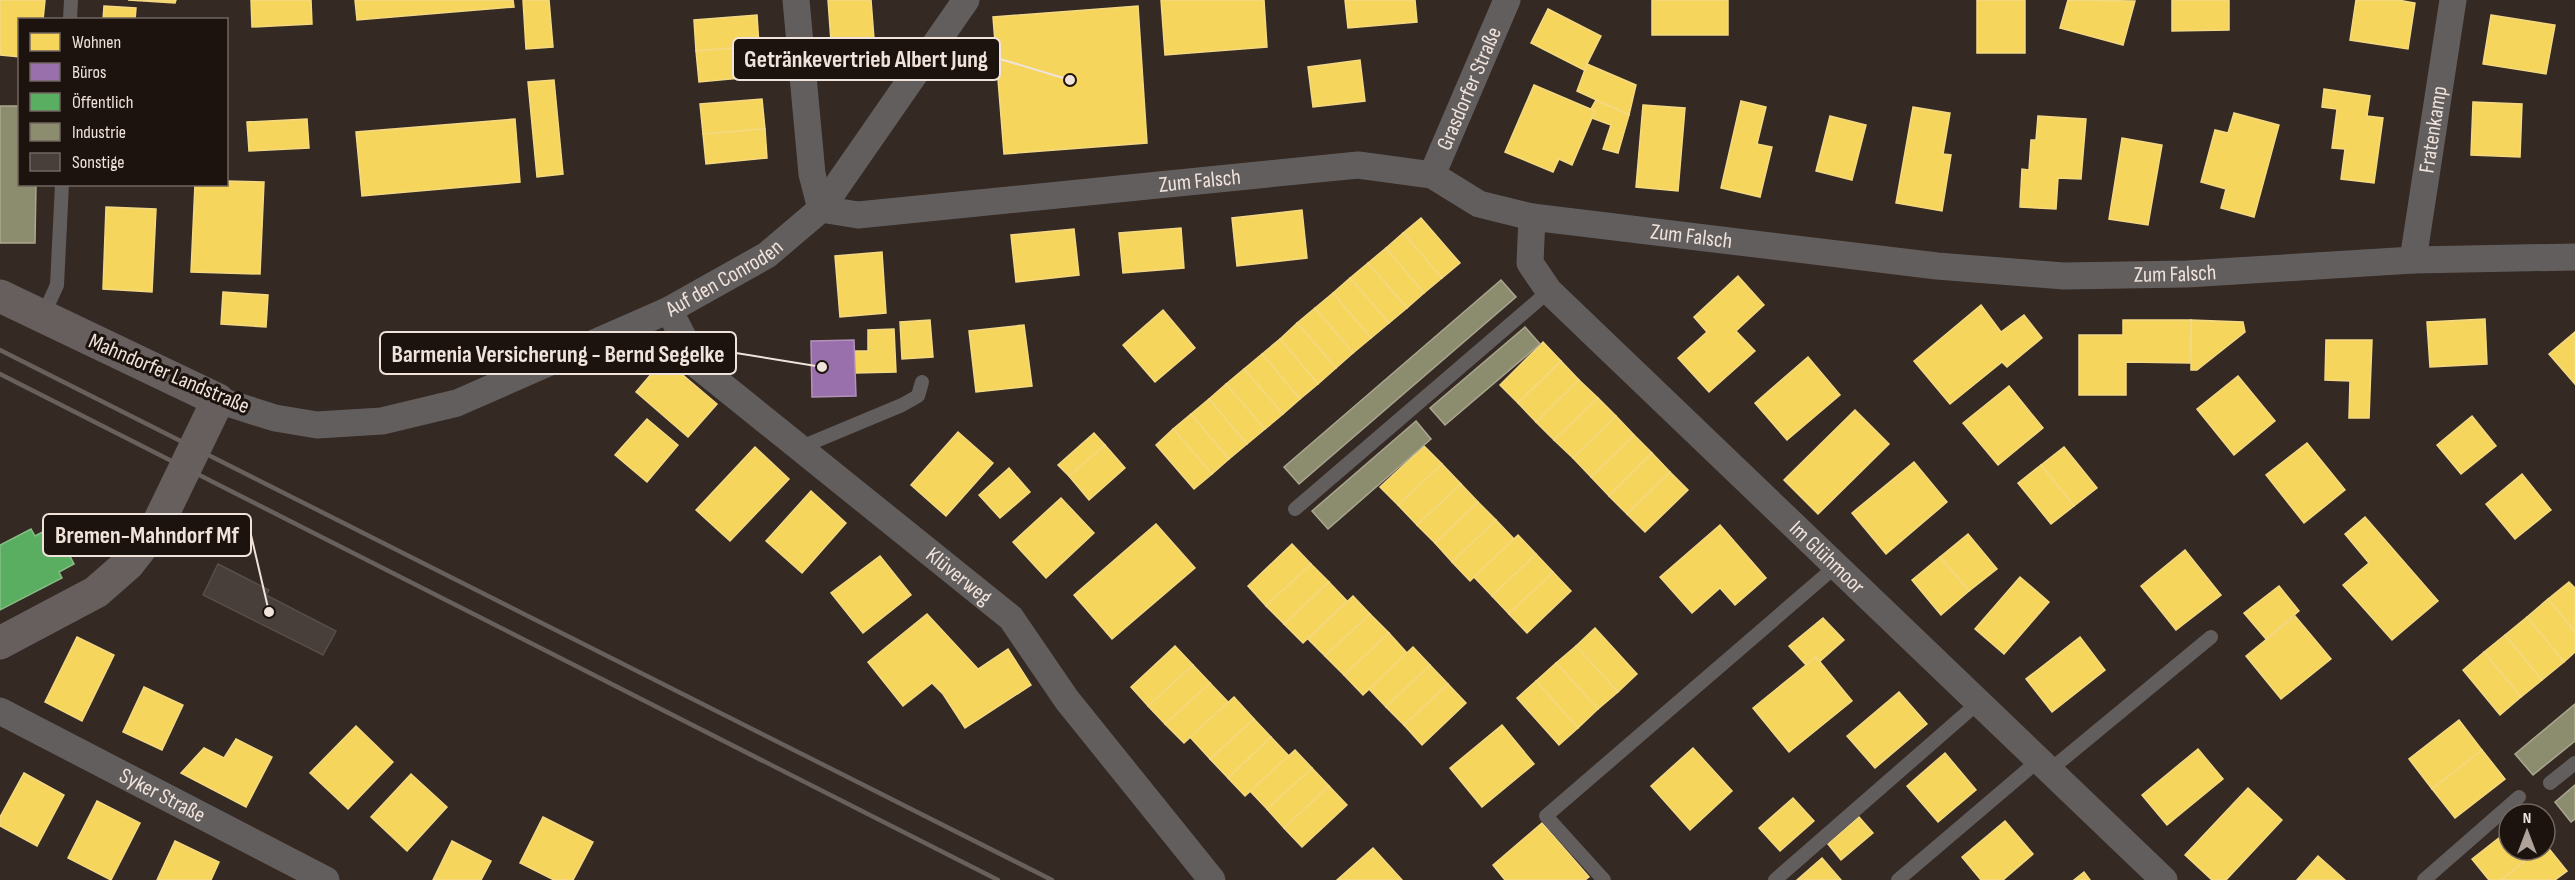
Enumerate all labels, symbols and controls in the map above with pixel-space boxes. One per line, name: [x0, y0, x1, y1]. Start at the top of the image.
legend: [18, 18, 228, 186]
street label: Grasdorfer Straße: [1431, 23, 1507, 154]
text: Wohnen: [72, 32, 121, 53]
callout: Getränkevertrieb Albert Jung: [733, 38, 1000, 80]
text: Getränkevertrieb Albert Jung: [744, 45, 988, 74]
text: Büros: [72, 62, 106, 83]
street label: Fratenkamp: [2413, 84, 2453, 175]
text: Öffentlich: [72, 92, 133, 113]
text: Industrie: [72, 122, 126, 143]
text: Sonstige: [72, 152, 125, 173]
street label: Zum Falsch: [1157, 163, 1242, 198]
street label: Zum Falsch: [1649, 218, 1734, 255]
street label: Auf den Conroden: [660, 234, 789, 323]
street label: Zum Falsch: [2134, 259, 2217, 288]
street label: Mahndorfer Landstraße: [84, 328, 254, 420]
callout: Barmenia Versicherung - Bernd Segelke: [380, 332, 736, 374]
text: Barmenia Versicherung - Bernd Segelke: [392, 340, 724, 369]
callout: Bremen-Mahndorf Mf: [43, 514, 251, 556]
street label: Im Glühmoor: [1784, 515, 1871, 600]
text: Bremen-Mahndorf Mf: [55, 521, 239, 550]
street label: Klüverweg: [920, 541, 998, 611]
street label: Syker Straße: [115, 762, 210, 829]
north arrow: [2497, 802, 2557, 862]
text: N: [2523, 809, 2531, 828]

